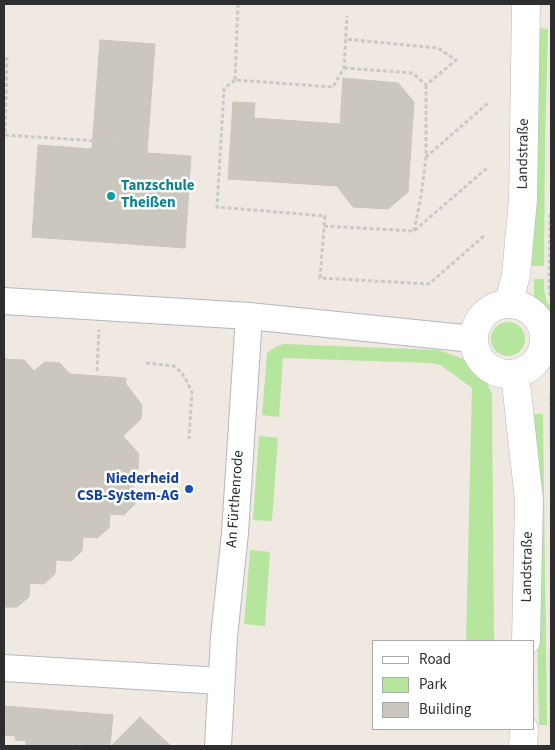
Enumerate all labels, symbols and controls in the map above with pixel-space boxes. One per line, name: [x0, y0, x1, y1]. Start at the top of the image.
street label: Landstraße: [514, 118, 534, 190]
place label: Tanzschule Theißen: [121, 178, 195, 213]
marker: Tanzschule Theißen: [105, 190, 117, 202]
street label: An Fürthenrode: [224, 450, 248, 548]
place label: Niederheid CSB-System-AG: [77, 471, 179, 506]
marker: Niederheid CSB-System-AG: [183, 483, 195, 495]
street label: Landstraße: [518, 531, 538, 603]
legend: [372, 640, 535, 730]
text: Road: [419, 649, 451, 670]
text: Park: [419, 674, 447, 695]
text: Building: [419, 699, 471, 720]

